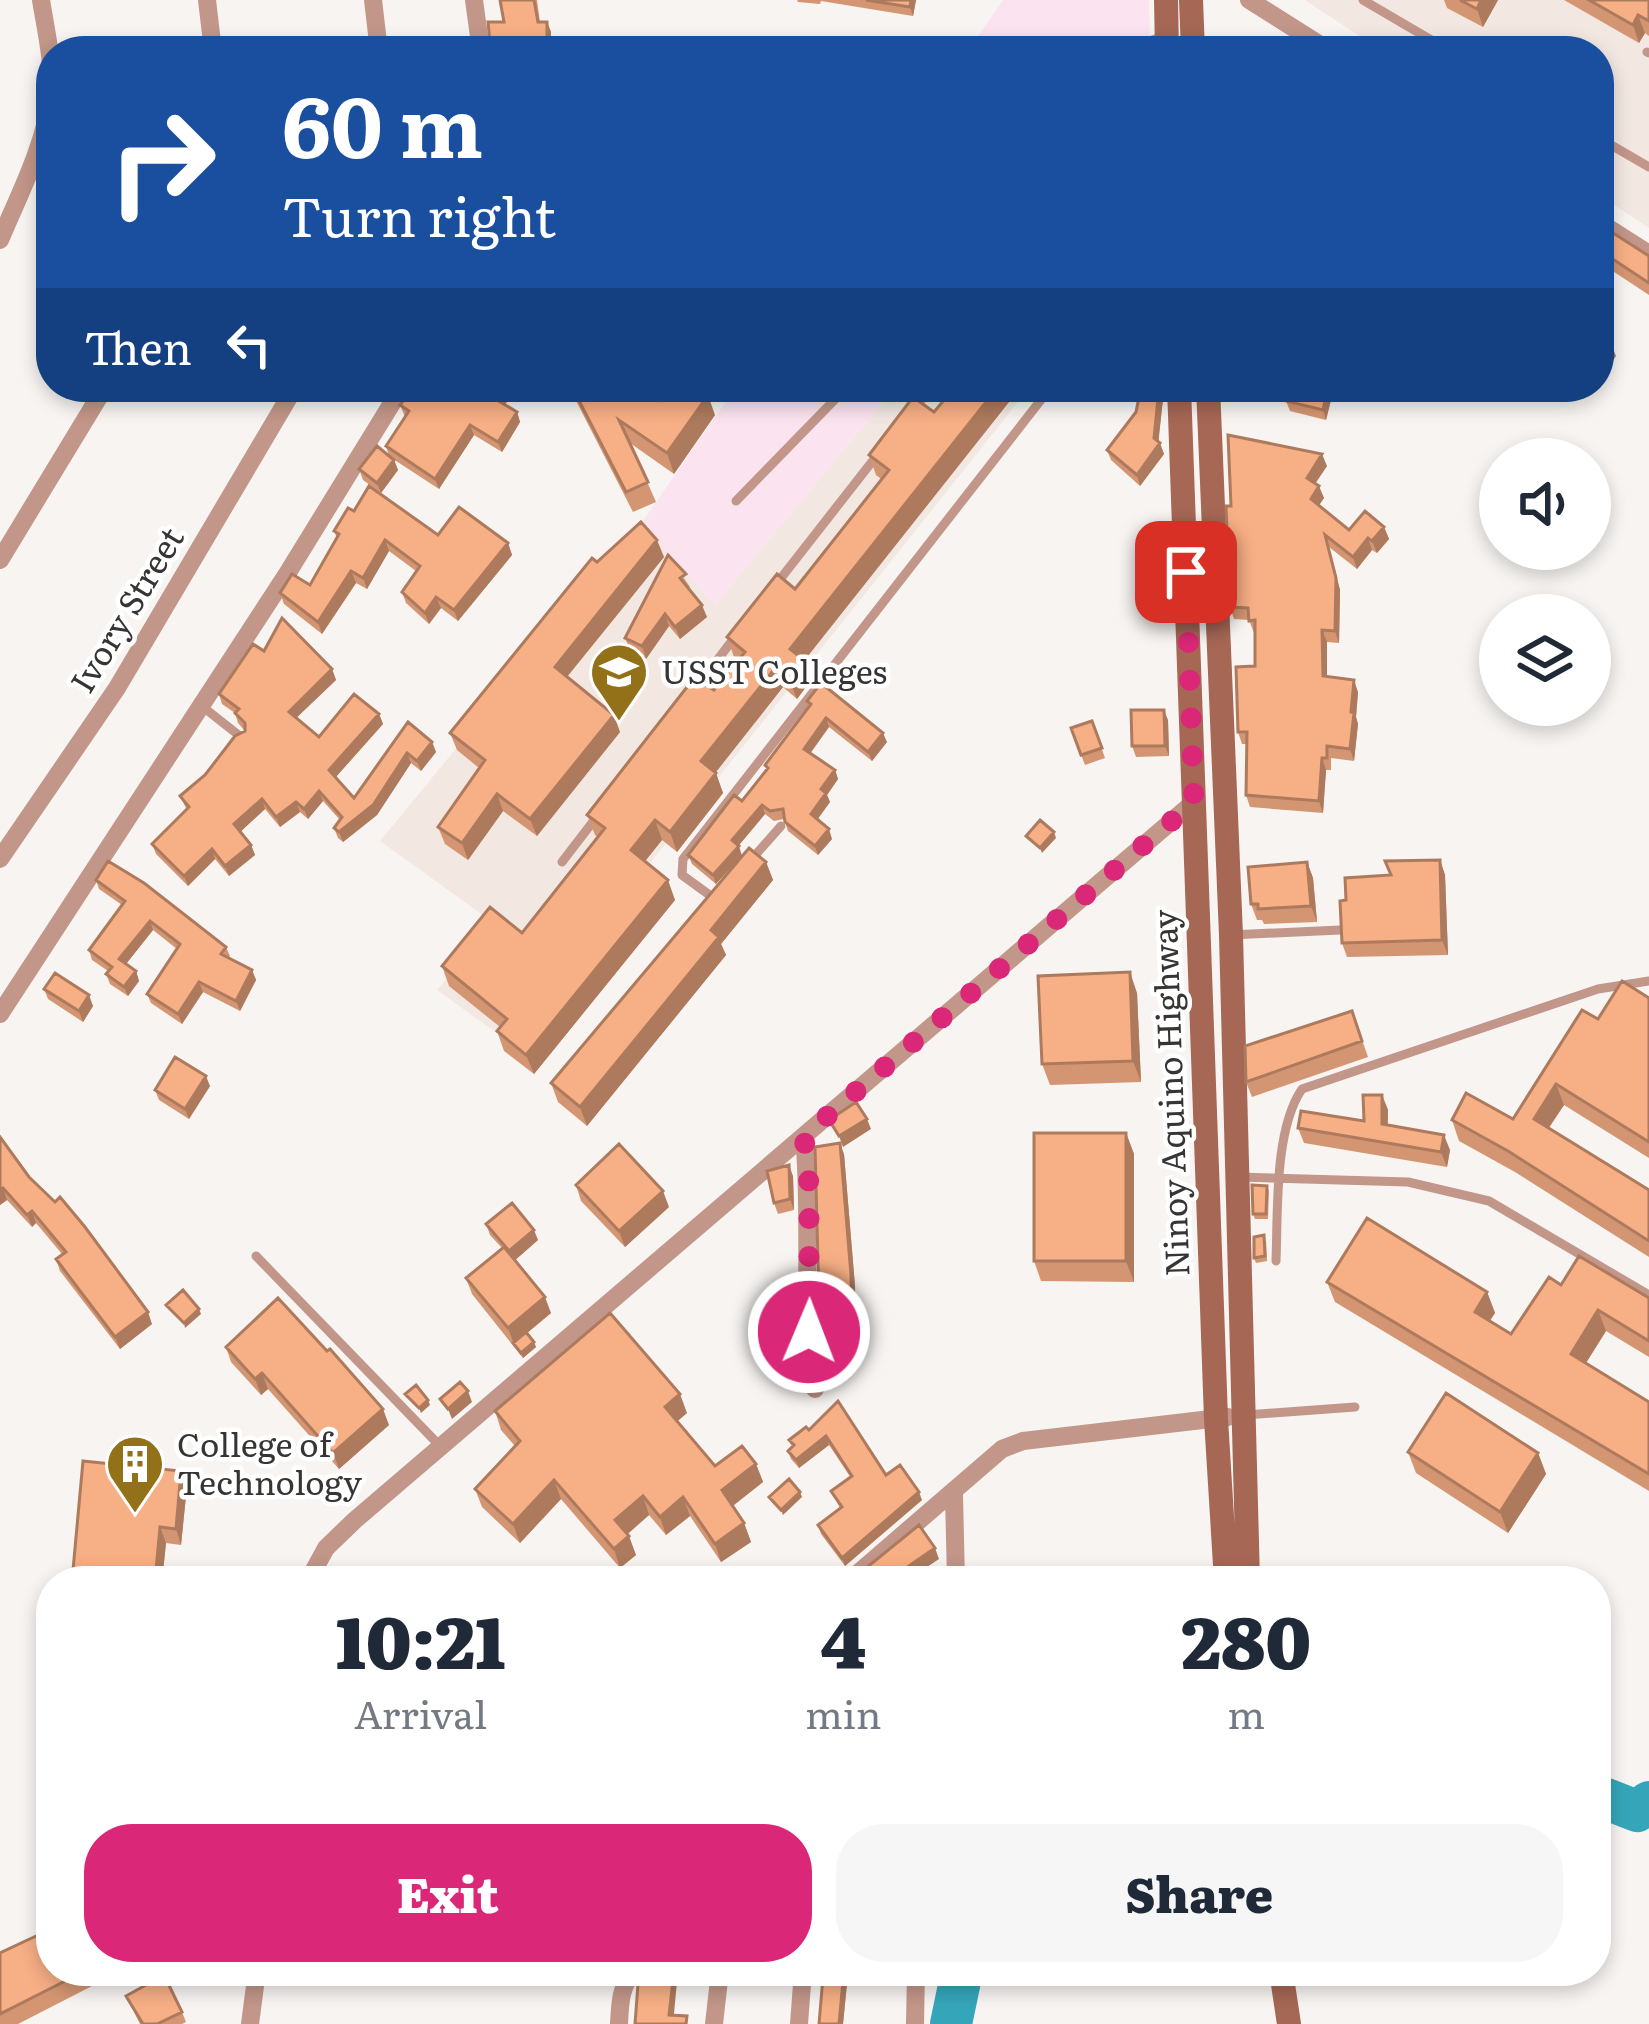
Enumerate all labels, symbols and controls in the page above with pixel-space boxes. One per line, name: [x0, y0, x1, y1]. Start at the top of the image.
text: 60 m: [282, 59, 483, 184]
icon: right: [84, 84, 240, 240]
text: Turn right: [282, 173, 556, 254]
text: Then: [84, 312, 192, 379]
icon: left: [216, 312, 282, 378]
map controls: [1479, 438, 1611, 726]
button: sound: [1479, 438, 1611, 570]
street label: Ivory Street: [56, 516, 194, 701]
pin: [1135, 521, 1237, 623]
icon: arrive: [1153, 539, 1219, 605]
button: layers: [1479, 594, 1611, 726]
school or university icon: USST Colleges: [588, 641, 650, 723]
place label: USST Colleges: [661, 645, 887, 694]
street label: Ninoy Aquino Highway: [1138, 909, 1199, 1277]
position arrow: [746, 1269, 872, 1395]
place label: College of Technology: [177, 1418, 362, 1505]
building icon: College of Technology: [104, 1433, 166, 1515]
text: 10:21: [336, 1584, 505, 1691]
text: 4: [821, 1584, 866, 1691]
text: 280: [1181, 1584, 1311, 1691]
text: Arrival: [354, 1683, 487, 1741]
text: min: [805, 1683, 882, 1741]
text: m: [1227, 1683, 1265, 1741]
button: Exit: [84, 1824, 812, 1962]
button: Share: [836, 1824, 1563, 1962]

